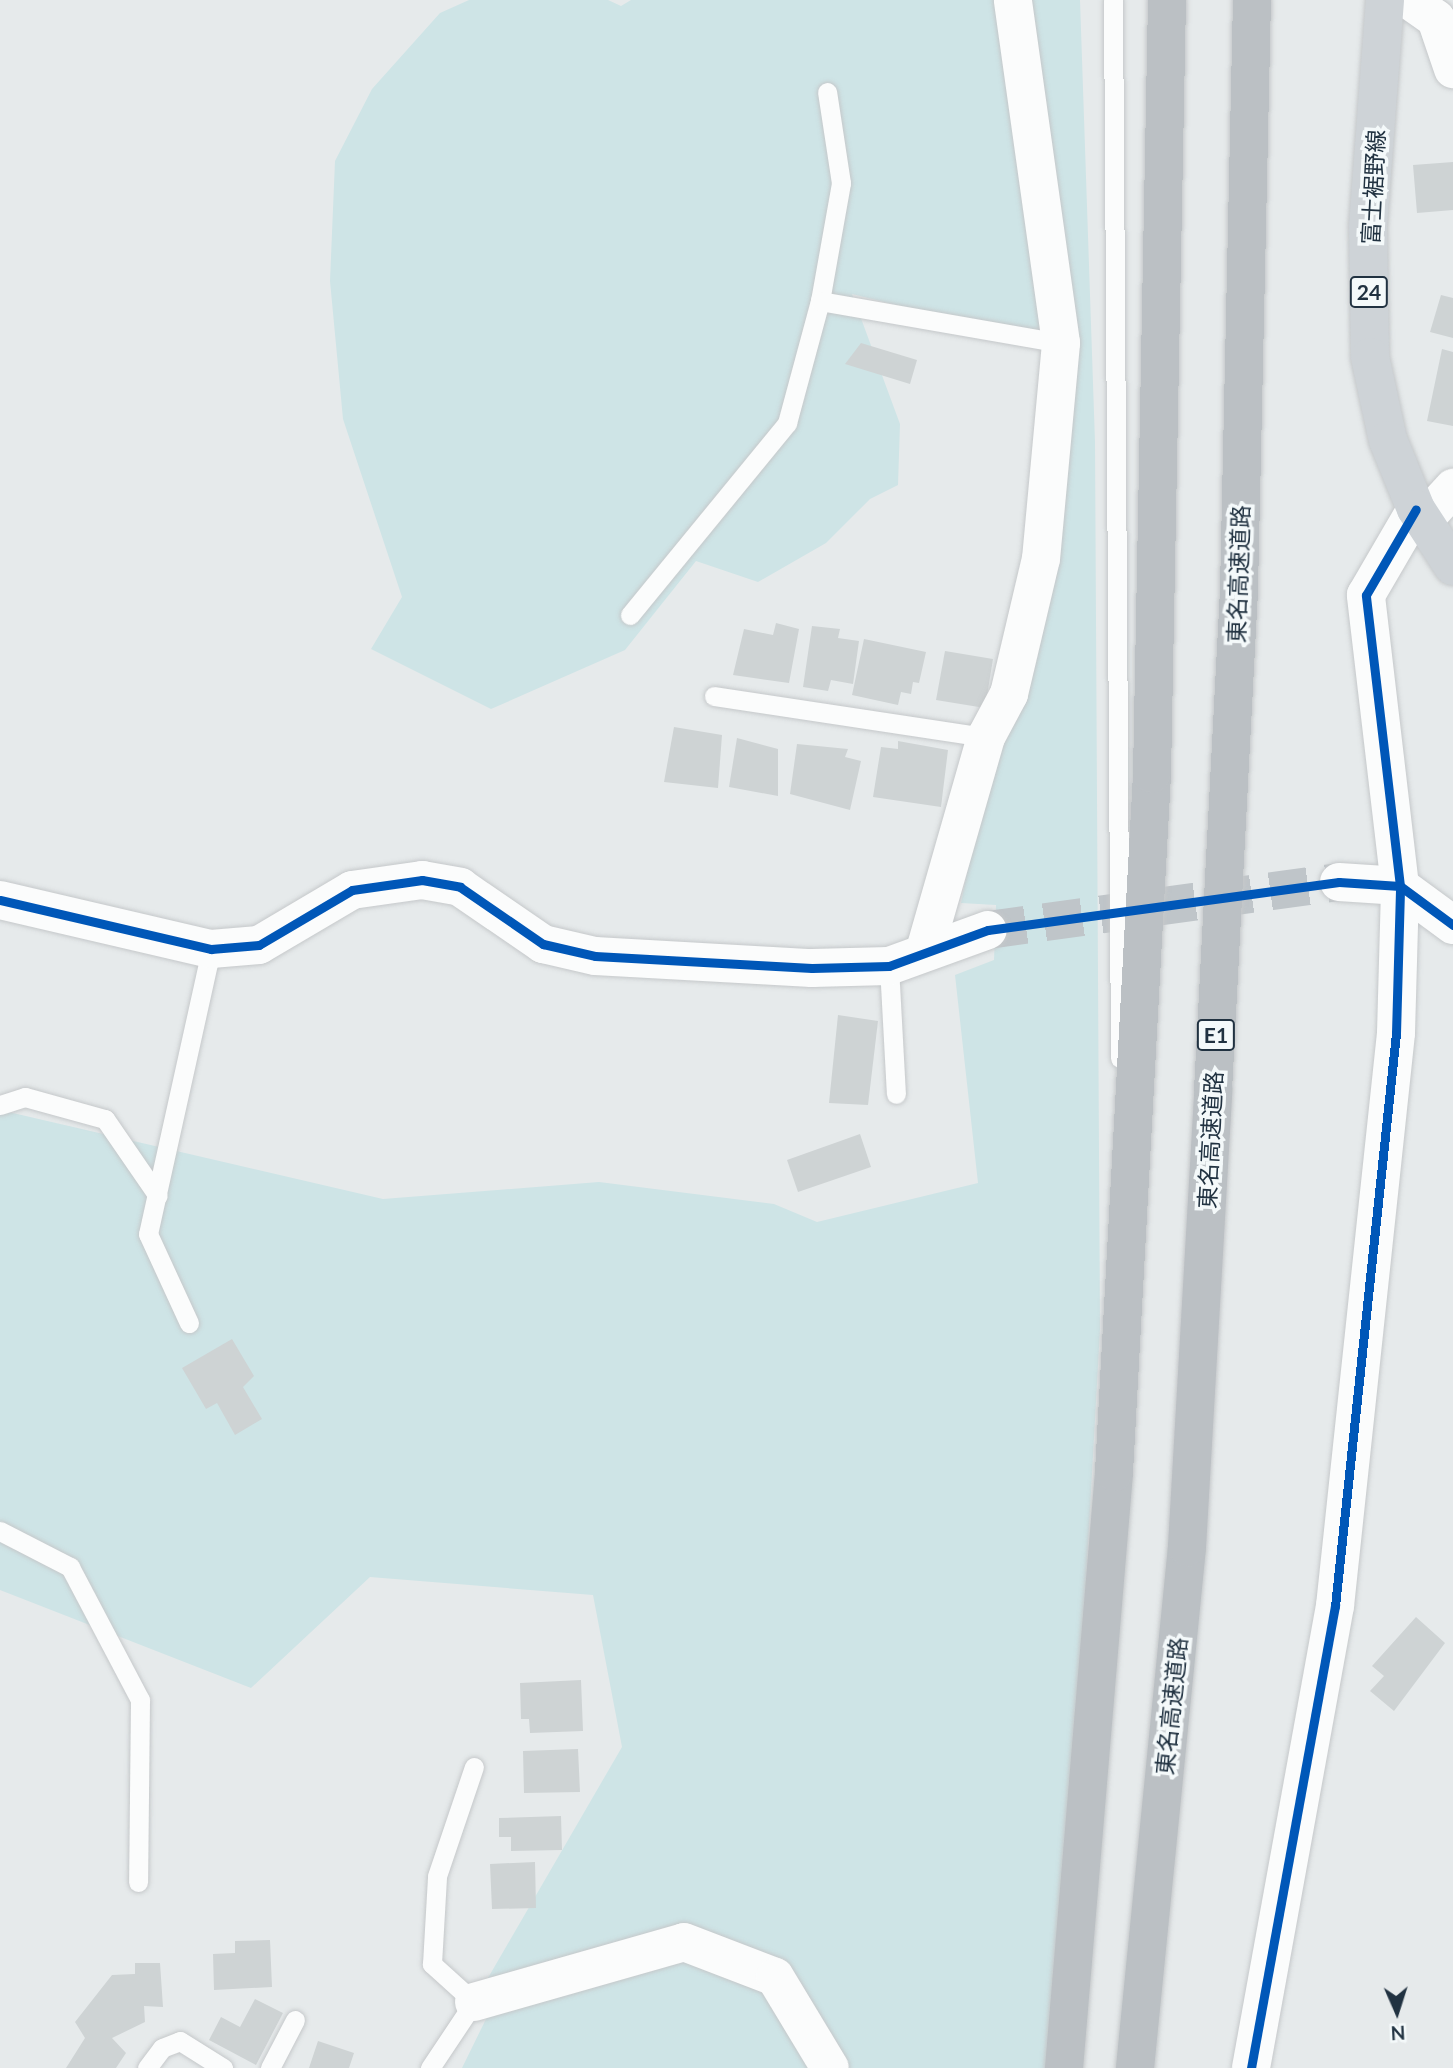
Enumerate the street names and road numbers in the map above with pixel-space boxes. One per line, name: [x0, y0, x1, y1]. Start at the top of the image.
street label: 富士裾野線: [1356, 129, 1390, 245]
road number: 24: [1350, 274, 1388, 310]
street label: 東名高速道路: [1222, 505, 1254, 643]
road number: E1: [1197, 1018, 1235, 1052]
street label: 東名高速道路: [1193, 1070, 1227, 1210]
street label: 東名高速道路: [1150, 1636, 1192, 1776]

